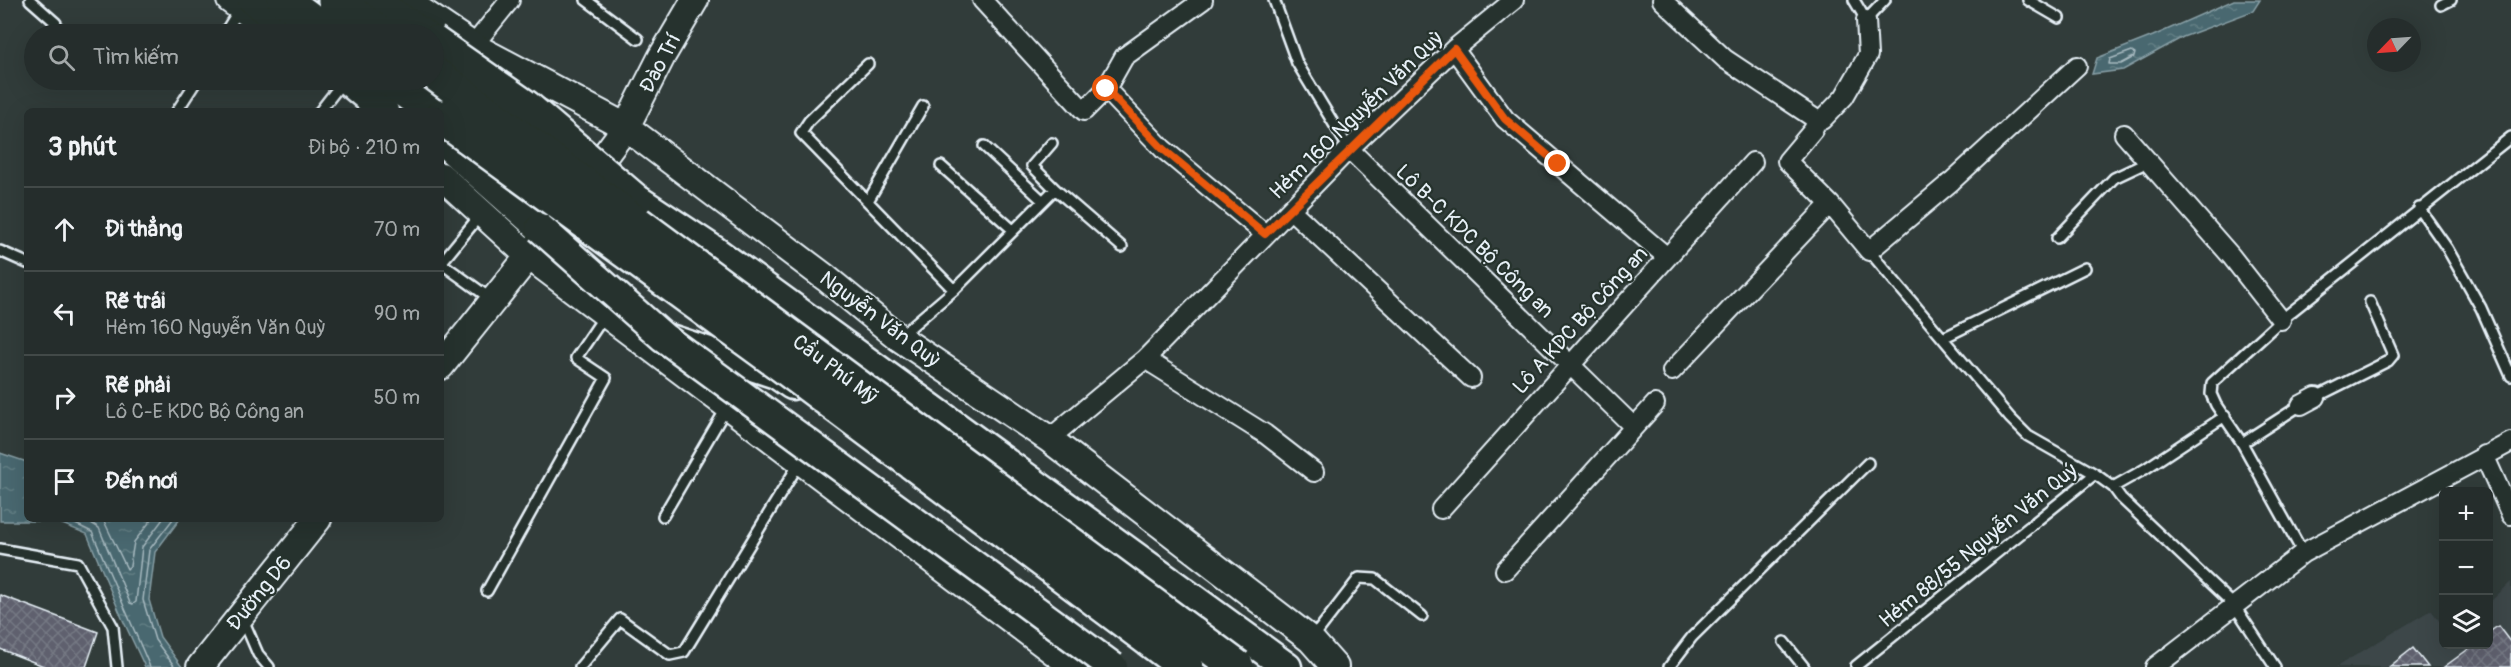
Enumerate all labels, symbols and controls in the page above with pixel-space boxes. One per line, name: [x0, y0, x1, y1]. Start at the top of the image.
north arrow: [2367, 18, 2421, 72]
search box: [24, 24, 444, 90]
street label: Hẻm 160 Nguyễn Văn Quỳ: [1264, 25, 1449, 205]
street label: Đào Trí: [634, 29, 687, 98]
icon: search: [45, 41, 78, 74]
text: Tìm kiếm: [93, 43, 179, 71]
route start: [1092, 75, 1118, 101]
text: 3 phút: [48, 131, 117, 163]
text: Đi bộ · 210 m: [308, 135, 420, 160]
route end: [1544, 150, 1570, 176]
street label: Lô B-C KDC Bộ Công an: [1390, 159, 1560, 324]
icon: ahead: [48, 213, 81, 246]
text: Đi thẳng: [105, 215, 183, 243]
text: 70 m: [374, 217, 420, 242]
street label: Lô A KDC Bộ Công an: [1507, 241, 1654, 400]
street label: Nguyễn Văn Quỳ: [814, 265, 945, 374]
text: Rẽ trái: [105, 287, 165, 315]
icon: left: [48, 297, 81, 330]
text: 90 m: [374, 301, 420, 326]
text: Hẻm 160 Nguyễn Văn Quỳ: [105, 315, 325, 340]
street label: Cầu Phú Mỹ: [787, 328, 883, 410]
text: Rẽ phải: [105, 371, 170, 399]
icon: right: [48, 381, 81, 414]
text: 50 m: [373, 385, 420, 410]
text: Lô C-E KDC Bộ Công an: [105, 399, 304, 424]
street label: Hẻm 88/55 Nguyễn Văn Quý: [1874, 457, 2083, 634]
icon: arrive: [48, 465, 81, 498]
text: Đến nơi: [105, 467, 177, 495]
map controls: [2439, 487, 2493, 649]
button: +: [2439, 487, 2493, 541]
button: −: [2439, 541, 2493, 595]
street label: Đường D6: [221, 550, 298, 636]
button: layers: [2439, 595, 2493, 649]

